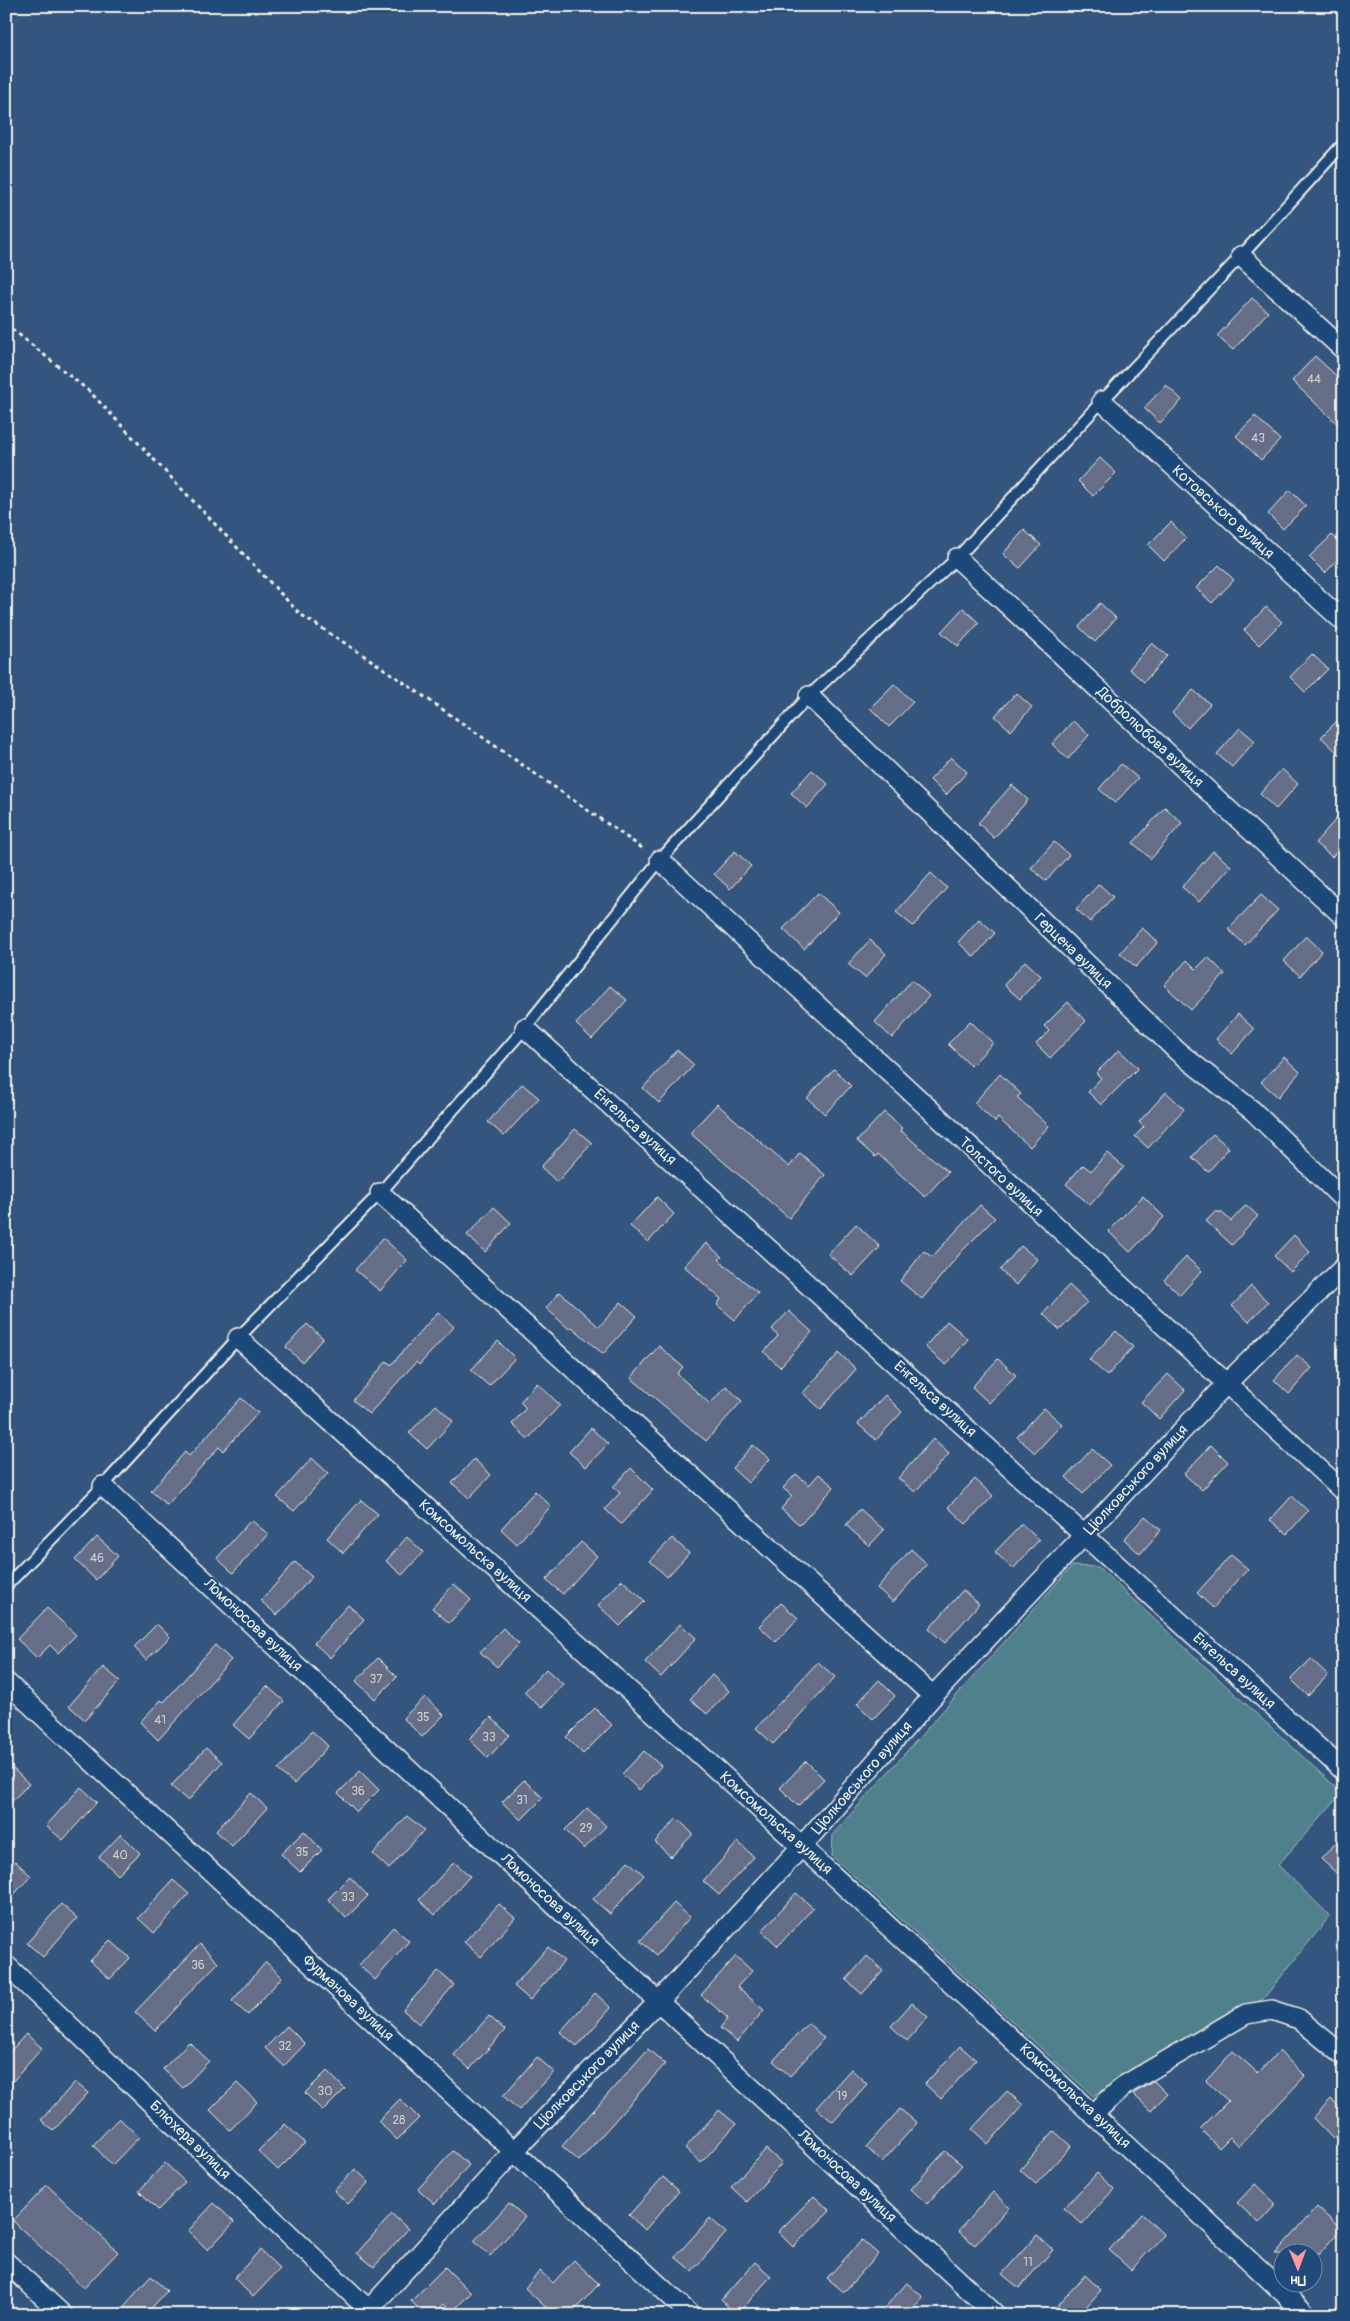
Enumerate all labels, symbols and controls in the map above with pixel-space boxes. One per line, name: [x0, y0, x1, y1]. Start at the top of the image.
house number: 44: [1307, 372, 1321, 387]
house number: 43: [1251, 431, 1265, 446]
street label: Котовського вулиця: [1168, 461, 1278, 563]
street label: Добролюбова вулиця: [1092, 682, 1207, 792]
street label: Герцена вулиця: [1030, 909, 1116, 993]
street label: Енгельса вулиця: [590, 1085, 680, 1169]
street label: Толстого вулиця: [955, 1133, 1047, 1221]
street label: Енгельса вулиця: [890, 1357, 980, 1441]
street label: Ціолковського вулиця: [1080, 1421, 1192, 1539]
street label: Комсомольска вулиця: [415, 1495, 535, 1607]
house number: 46: [90, 1551, 104, 1566]
street label: Ломоносова вулиця: [199, 1574, 307, 1676]
street label: Енгельса вулиця: [1189, 1629, 1279, 1713]
house number: 37: [369, 1672, 383, 1687]
house number: 35: [416, 1710, 430, 1725]
house number: 41: [154, 1713, 166, 1728]
street label: Ціолковського вулиця: [808, 1717, 916, 1839]
house number: 33: [482, 1730, 496, 1745]
street label: Комсомольска вулиця: [716, 1767, 836, 1879]
house number: 36: [351, 1784, 365, 1799]
house number: 31: [516, 1793, 528, 1808]
house number: 29: [580, 1821, 592, 1836]
house number: 35: [295, 1845, 309, 1860]
house number: 40: [112, 1848, 128, 1863]
street label: Ломоносова вулиця: [496, 1849, 604, 1951]
house number: 33: [341, 1890, 355, 1905]
street label: Фурманова вулиця: [298, 1951, 398, 2045]
house number: 36: [191, 1958, 205, 1973]
street label: Ціолковського вулиця: [530, 2017, 644, 2133]
house number: 32: [278, 2039, 292, 2054]
street label: Комсомольска вулиця: [1015, 2039, 1135, 2153]
house number: 30: [318, 2084, 332, 2099]
house number: 19: [837, 2089, 847, 2104]
street label: Блюхера вулиця: [145, 2096, 235, 2184]
house number: 28: [393, 2113, 405, 2128]
street label: Ломоносова вулиця: [793, 2125, 901, 2227]
north arrow: [1272, 2244, 1322, 2294]
house number: 11: [1023, 2255, 1033, 2270]
text: Пн: [1290, 2272, 1306, 2289]

